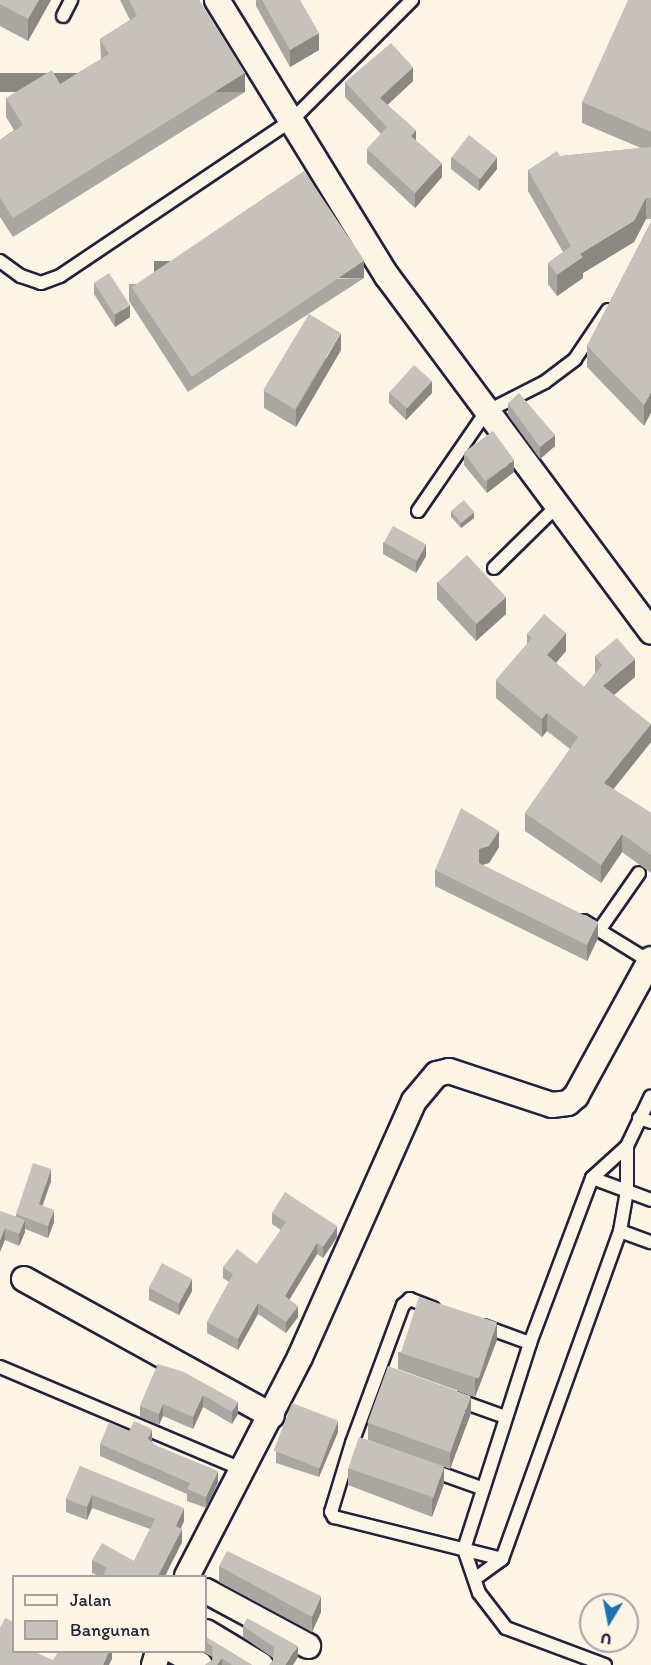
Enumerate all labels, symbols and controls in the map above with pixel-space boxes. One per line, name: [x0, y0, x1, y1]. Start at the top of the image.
legend: [12, 1575, 207, 1653]
text: Jalan: [70, 1589, 111, 1611]
north arrow: [579, 1593, 639, 1653]
text: Bangunan: [70, 1619, 150, 1641]
text: U: [599, 1629, 613, 1650]

